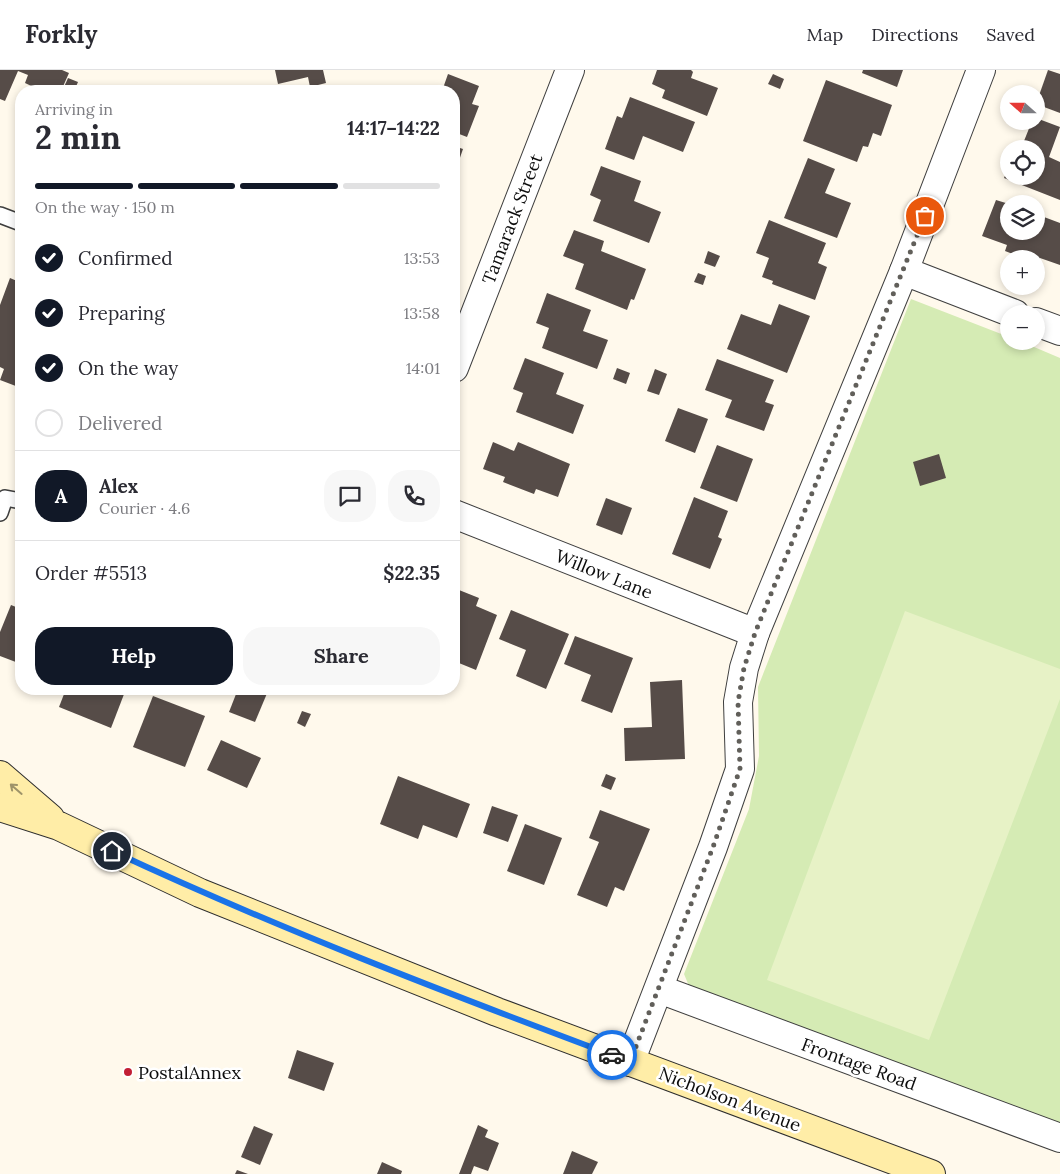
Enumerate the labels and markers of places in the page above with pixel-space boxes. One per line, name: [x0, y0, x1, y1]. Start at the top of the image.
pin: [904, 195, 946, 237]
pin: [91, 830, 133, 872]
place label: PostalAnnex: [138, 1061, 242, 1084]
marker: PostalAnnex: [122, 1066, 134, 1078]

